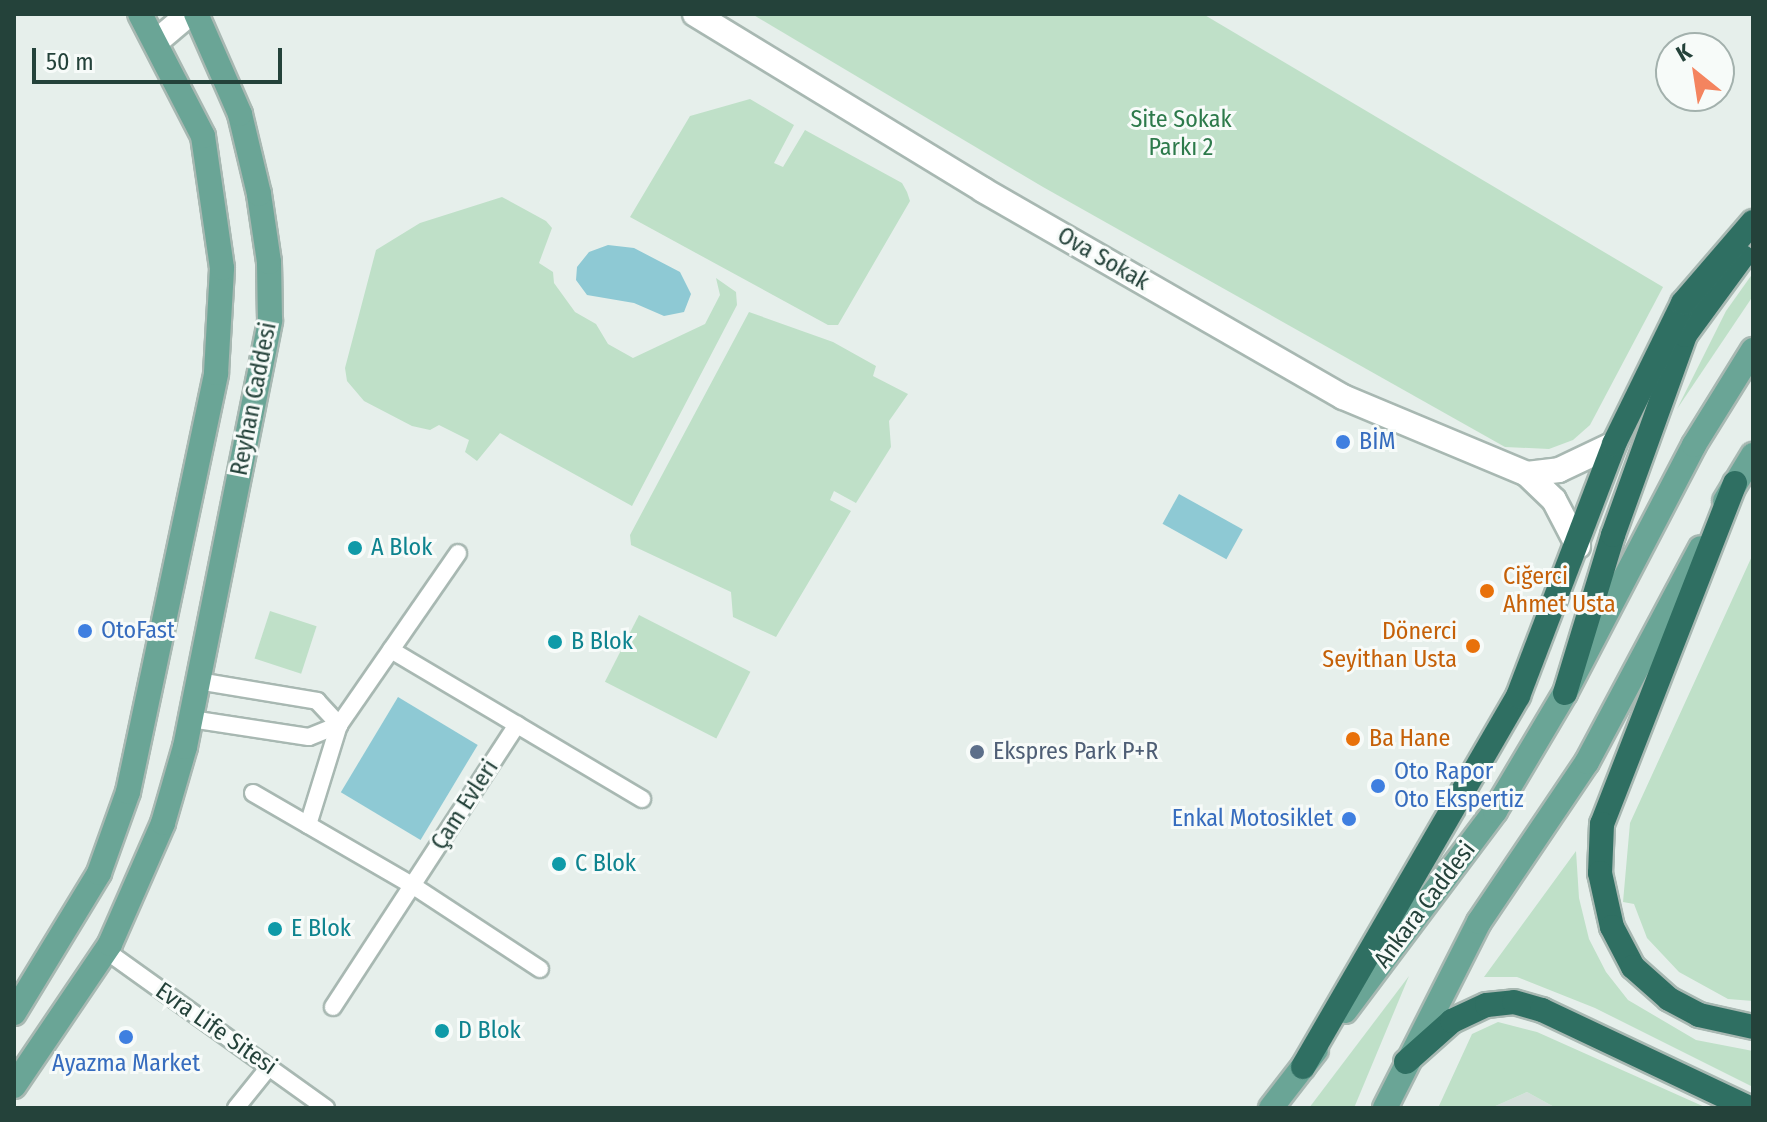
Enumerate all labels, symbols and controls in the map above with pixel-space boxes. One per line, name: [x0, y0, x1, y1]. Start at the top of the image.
scale bar: [36, 32, 286, 82]
north arrow: [1655, 32, 1735, 112]
text: K: [1671, 38, 1696, 67]
text: 50 m: [46, 48, 94, 76]
park label: Site Sokak Parkı 2: [1130, 106, 1232, 162]
street label: Ova Sokak: [1052, 221, 1154, 297]
street label: Reyhan Caddesi: [225, 320, 283, 478]
place label: BİM: [1359, 428, 1395, 456]
marker: BİM: [1334, 433, 1352, 451]
place label: A Blok: [371, 534, 432, 562]
marker: A Blok: [346, 539, 364, 557]
place label: Ciğerci Ahmet Usta: [1503, 563, 1616, 619]
marker: Ciğerci Ahmet Usta: [1478, 582, 1496, 600]
place label: OtoFast: [101, 617, 175, 645]
place label: Dönerci Seyithan Usta: [1322, 618, 1457, 674]
marker: OtoFast: [76, 622, 94, 640]
place label: B Blok: [571, 628, 633, 656]
marker: B Blok: [546, 633, 564, 651]
marker: Dönerci Seyithan Usta: [1464, 637, 1482, 655]
place label: Ba Hane: [1369, 725, 1450, 753]
marker: Ba Hane: [1344, 730, 1362, 748]
place label: Ekspres Park P+R: [993, 738, 1158, 766]
marker: Ekspres Park P+R: [968, 743, 986, 761]
street label: Çam Evleri: [425, 754, 505, 856]
place label: Oto Rapor Oto Ekspertiz: [1394, 758, 1524, 814]
marker: Oto Rapor Oto Ekspertiz: [1369, 777, 1387, 795]
place label: Enkal Motosiklet: [1172, 805, 1333, 833]
marker: Enkal Motosiklet: [1340, 810, 1358, 828]
street label: Ankara Caddesi: [1368, 836, 1482, 974]
place label: C Blok: [575, 850, 636, 878]
marker: C Blok: [550, 855, 568, 873]
place label: E Blok: [291, 915, 351, 943]
marker: E Blok: [266, 920, 284, 938]
street label: Evra Life Sitesi: [150, 977, 282, 1081]
place label: D Blok: [458, 1017, 521, 1045]
marker: D Blok: [433, 1022, 451, 1040]
marker: Ayazma Market: [117, 1028, 135, 1046]
place label: Ayazma Market: [52, 1050, 200, 1078]

